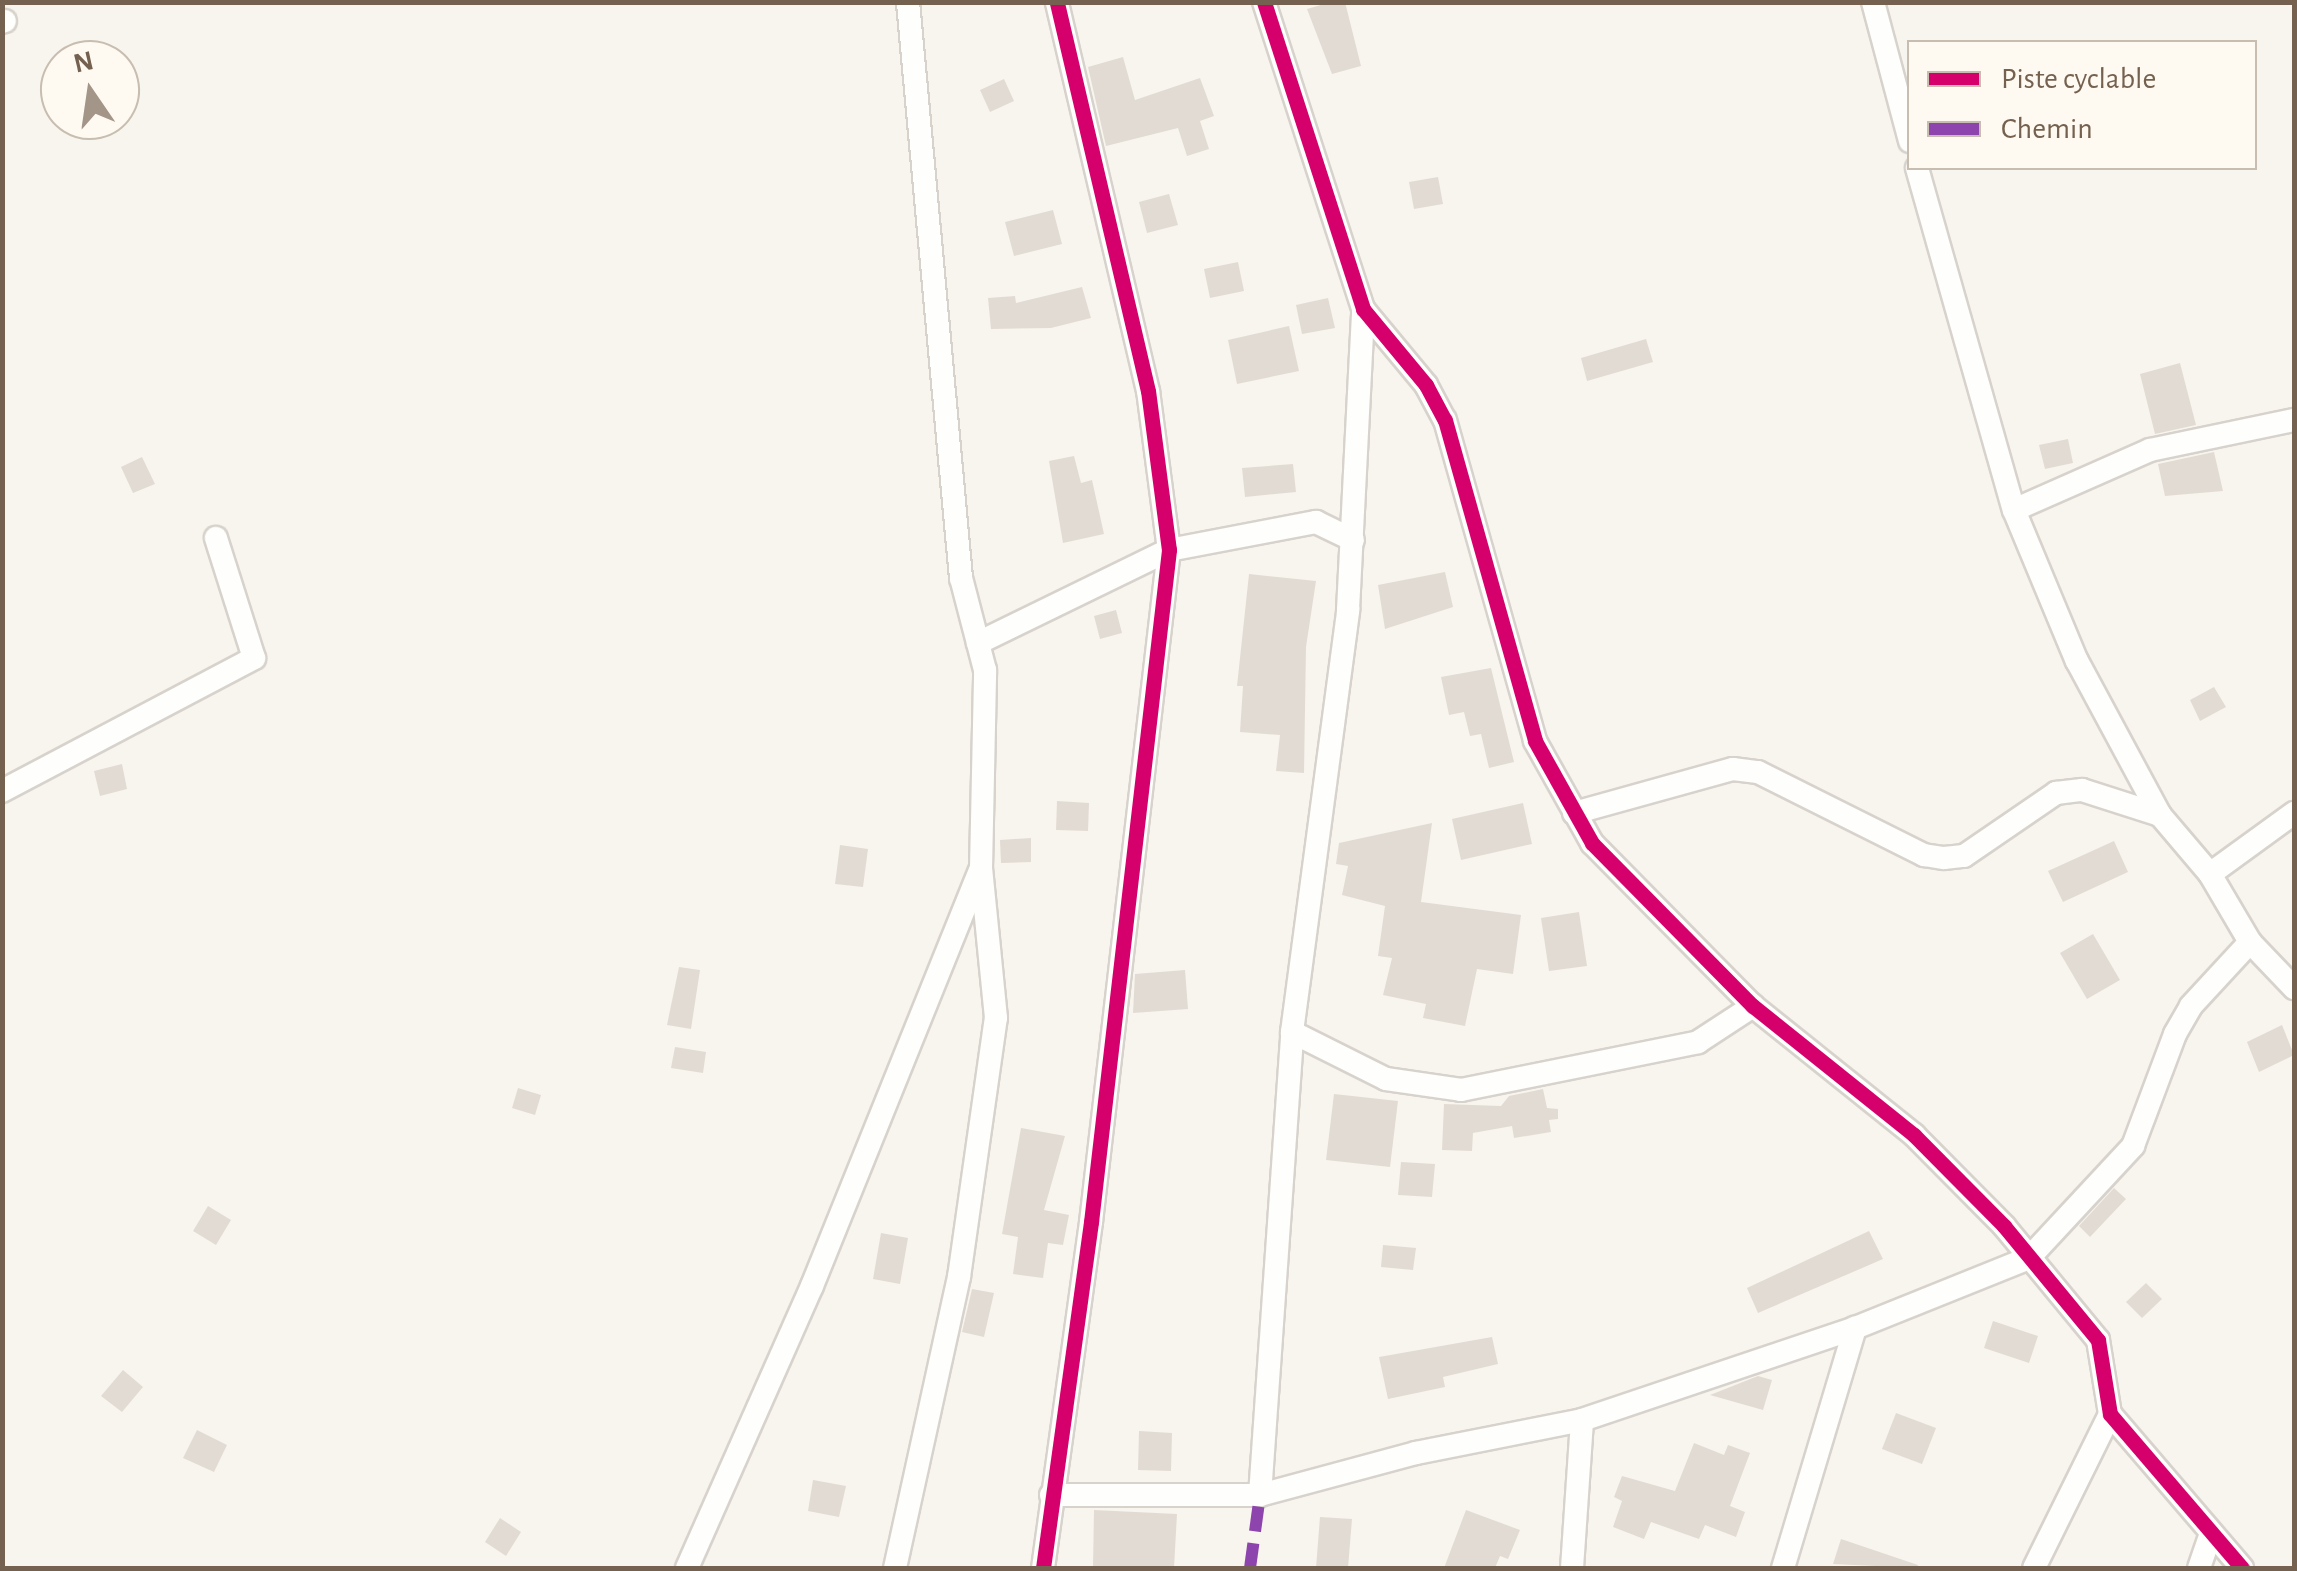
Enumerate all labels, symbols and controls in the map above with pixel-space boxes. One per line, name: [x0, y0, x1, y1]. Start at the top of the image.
north arrow: [40, 40, 140, 140]
legend: [1907, 40, 2257, 170]
text: N: [71, 47, 96, 79]
text: Piste cyclable: [2001, 64, 2156, 94]
text: Chemin: [2001, 114, 2093, 144]

